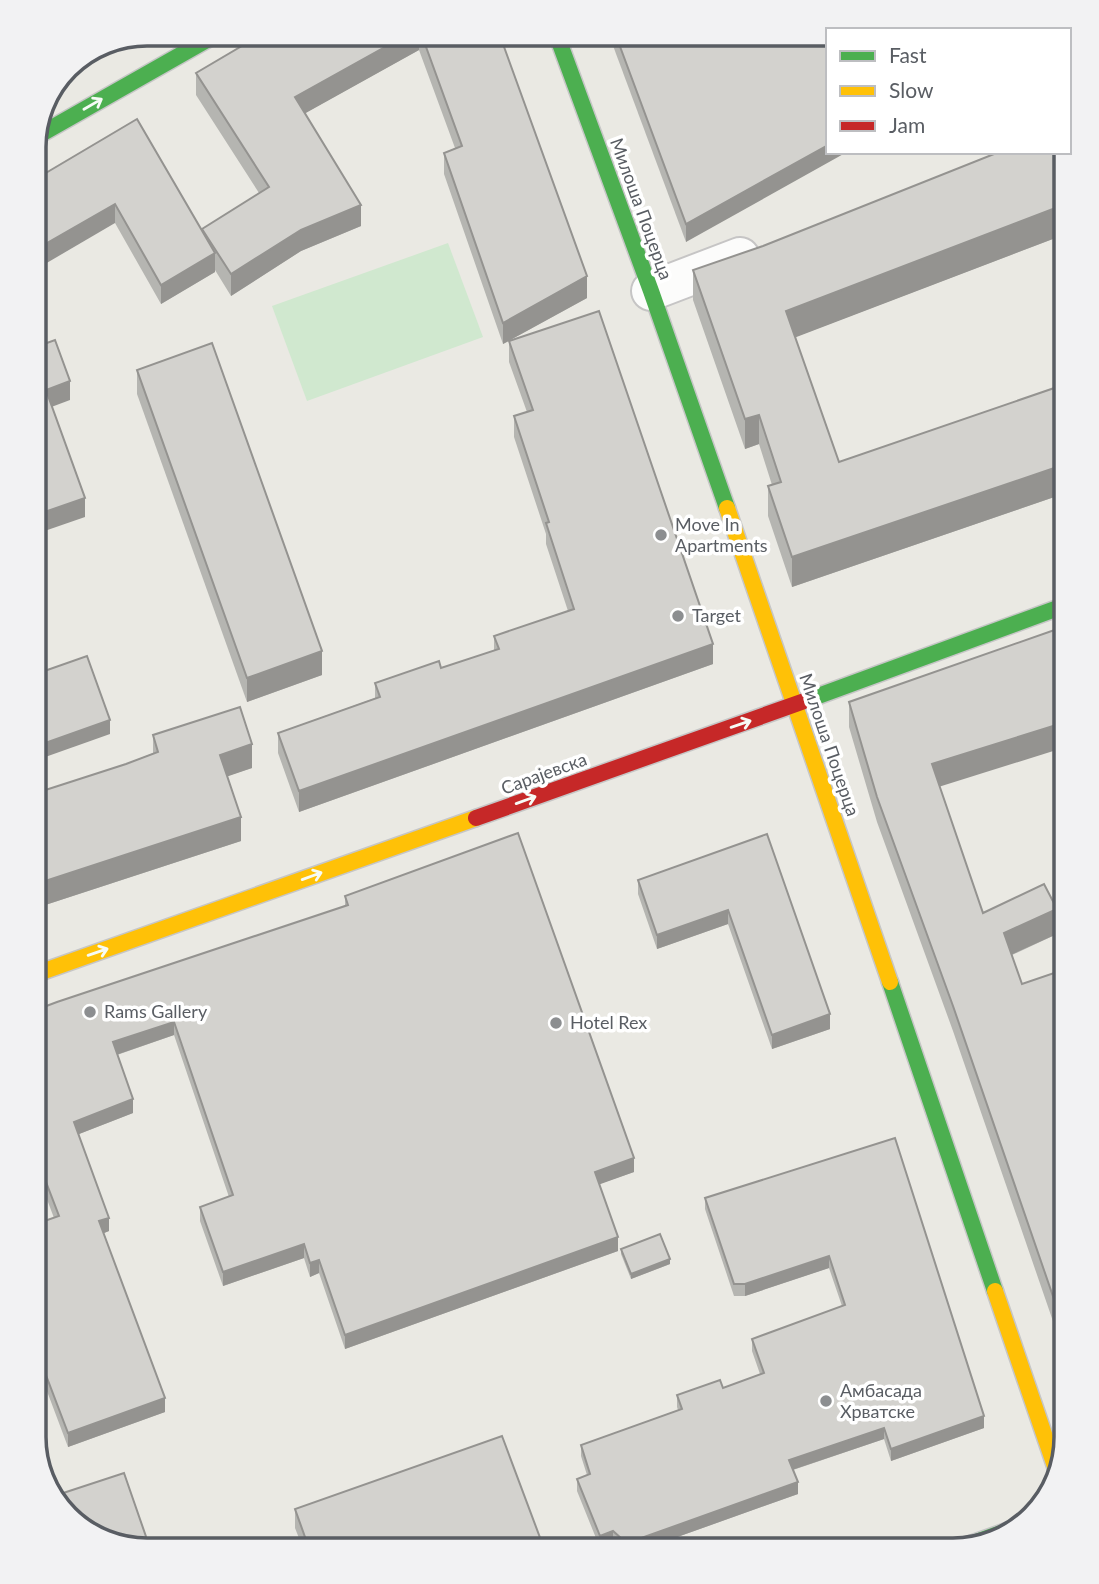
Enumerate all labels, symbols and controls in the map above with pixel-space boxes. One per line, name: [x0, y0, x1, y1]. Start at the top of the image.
legend: [826, 28, 1071, 154]
text: Fast: [889, 42, 927, 67]
text: Slow: [889, 77, 934, 102]
one-way arrow: [83, 97, 103, 111]
text: Jam: [889, 112, 925, 137]
street label: Милоша Поцерца: [606, 135, 678, 283]
place label: Move In Apartments: [675, 513, 768, 556]
marker: Move In Apartments: [653, 527, 669, 543]
place label: Target: [692, 604, 742, 626]
marker: Target: [670, 608, 686, 624]
street label: Милоша Поцерца: [795, 670, 865, 819]
one-way arrow: [730, 717, 752, 730]
street label: Сарајевска: [498, 747, 590, 799]
one-way arrow: [515, 793, 537, 805]
one-way arrow: [301, 869, 323, 882]
one-way arrow: [86, 945, 108, 957]
place label: Rams Gallery: [104, 1000, 208, 1022]
marker: Rams Gallery: [82, 1004, 98, 1020]
place label: Hotel Rex: [570, 1011, 647, 1033]
marker: Hotel Rex: [548, 1015, 564, 1031]
place label: Амбасада Хрватске: [840, 1379, 922, 1422]
marker: Амбасада Хрватске: [818, 1393, 834, 1409]

